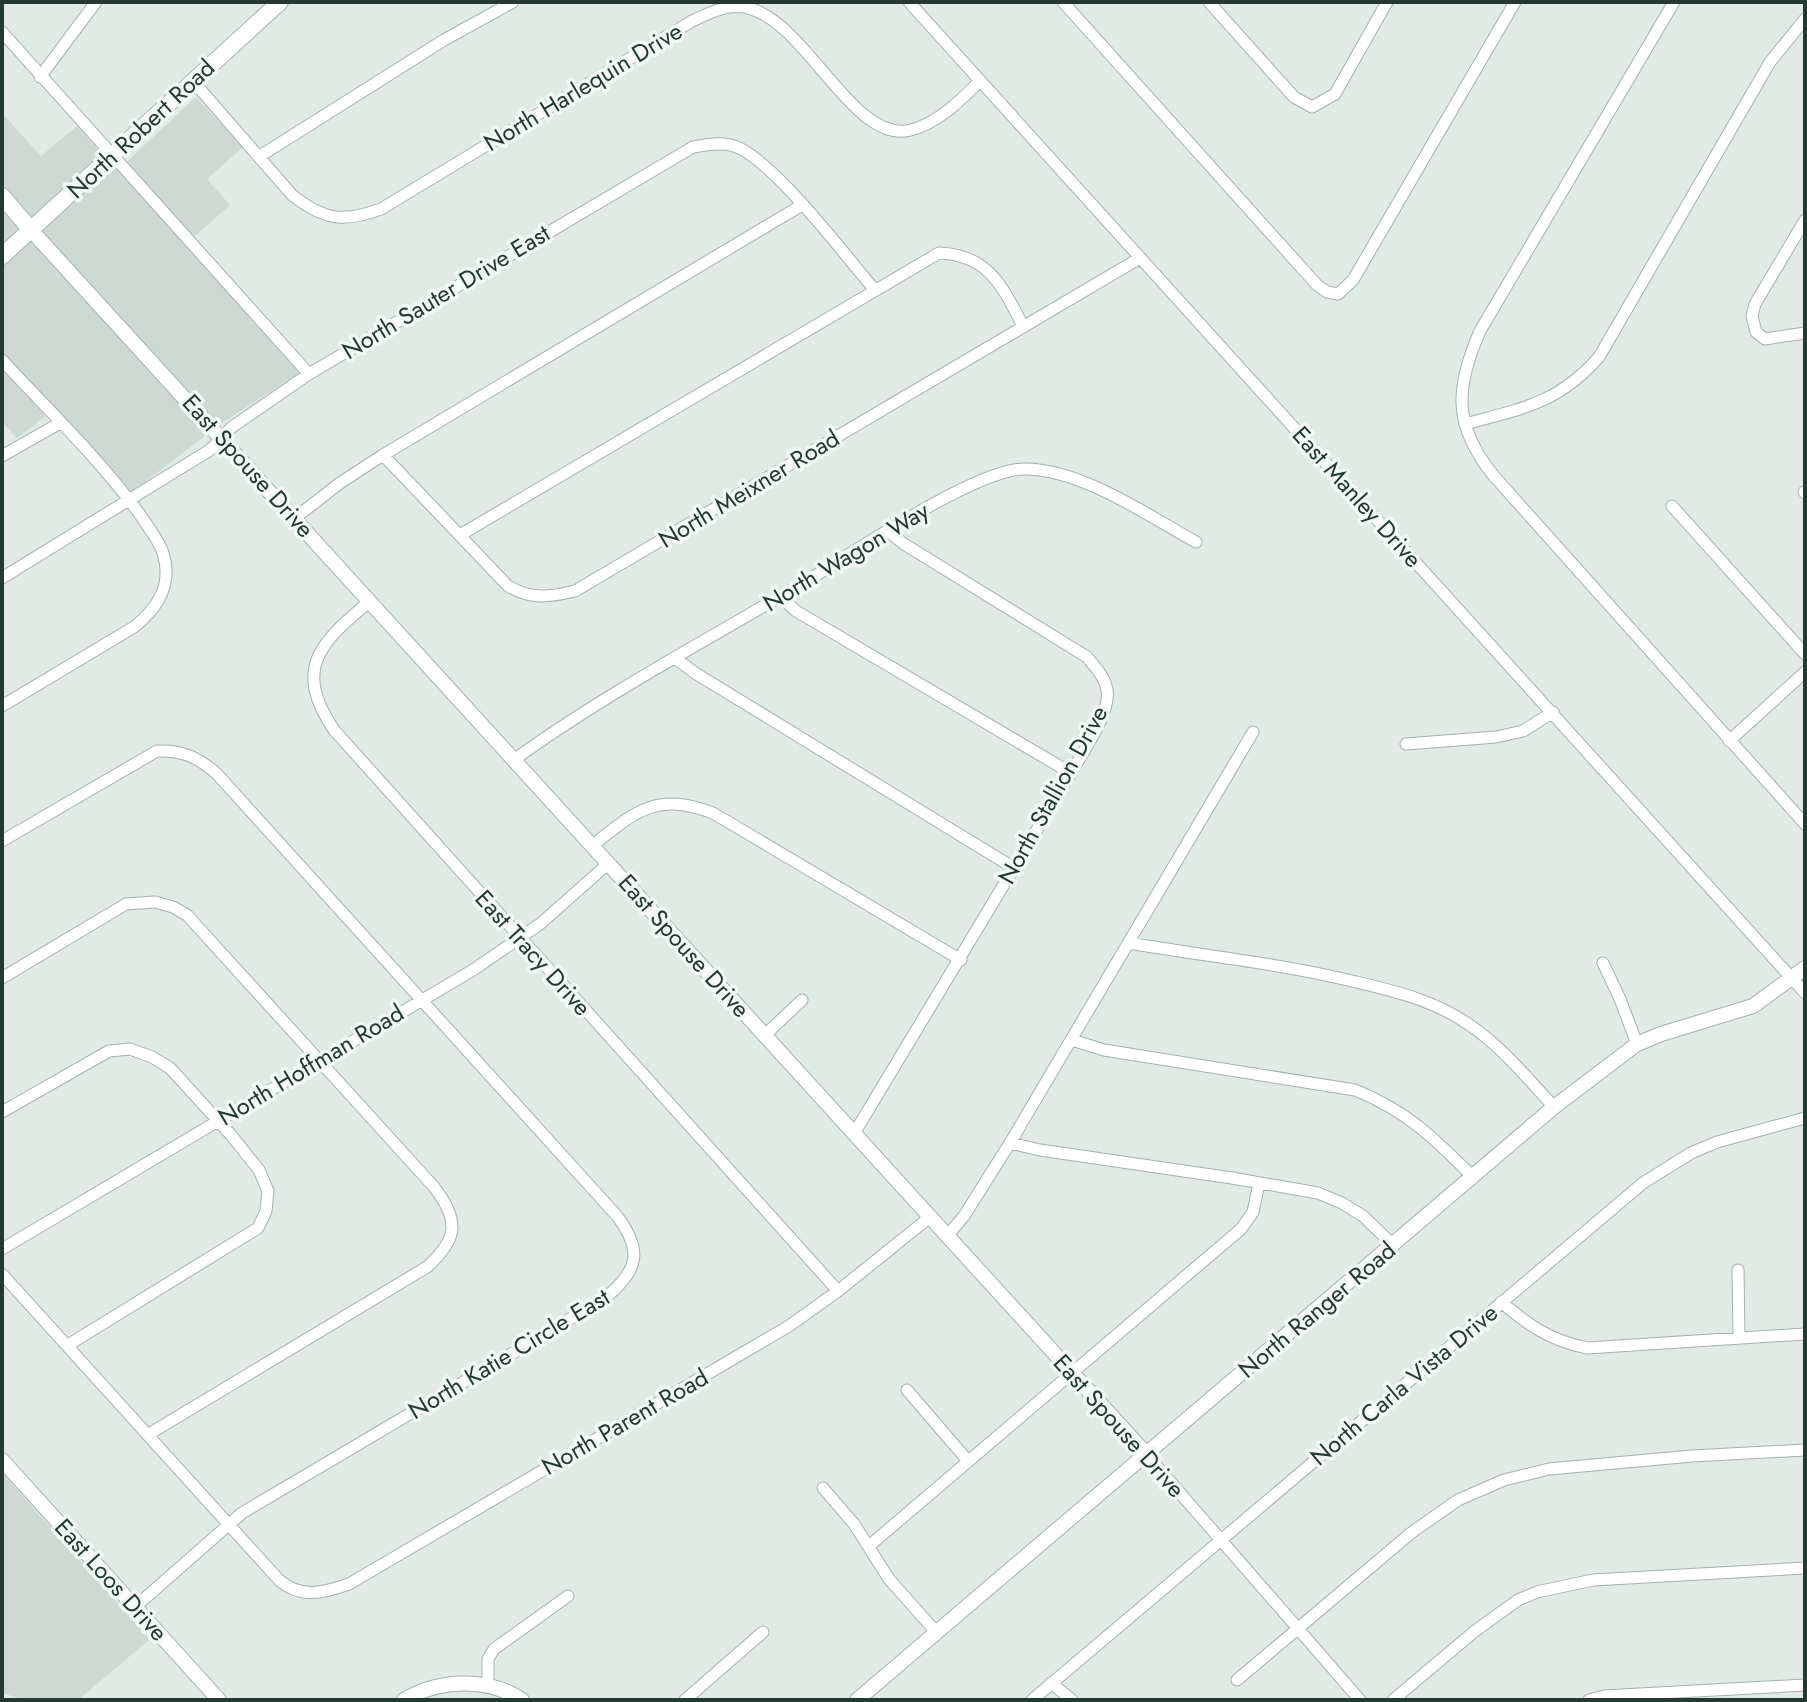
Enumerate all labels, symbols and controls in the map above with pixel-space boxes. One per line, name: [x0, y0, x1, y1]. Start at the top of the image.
street label: North Harlequin Drive: [477, 13, 689, 160]
street label: North Robert Road: [59, 51, 222, 207]
street label: North Sauter Drive East: [335, 215, 557, 368]
street label: East Spouse Drive: [174, 386, 322, 545]
street label: East Manley Drive: [1284, 418, 1430, 575]
street label: North Meixner Road: [652, 421, 846, 557]
street label: North Wagon Way: [756, 493, 936, 620]
street label: North Stallion Drive: [989, 699, 1116, 890]
street label: East Spouse Drive: [610, 866, 758, 1025]
street label: East Tracy Drive: [467, 882, 600, 1023]
street label: North Hoffman Road: [211, 995, 410, 1134]
street label: North Ranger Road: [1230, 1233, 1403, 1386]
street label: North Katie Circle East: [401, 1279, 616, 1428]
street label: North Carla Vista Drive: [1302, 1295, 1505, 1474]
street label: East Spouse Drive: [1045, 1346, 1193, 1505]
street label: North Parent Road: [535, 1360, 714, 1483]
street label: East Loos Drive: [47, 1511, 176, 1649]

